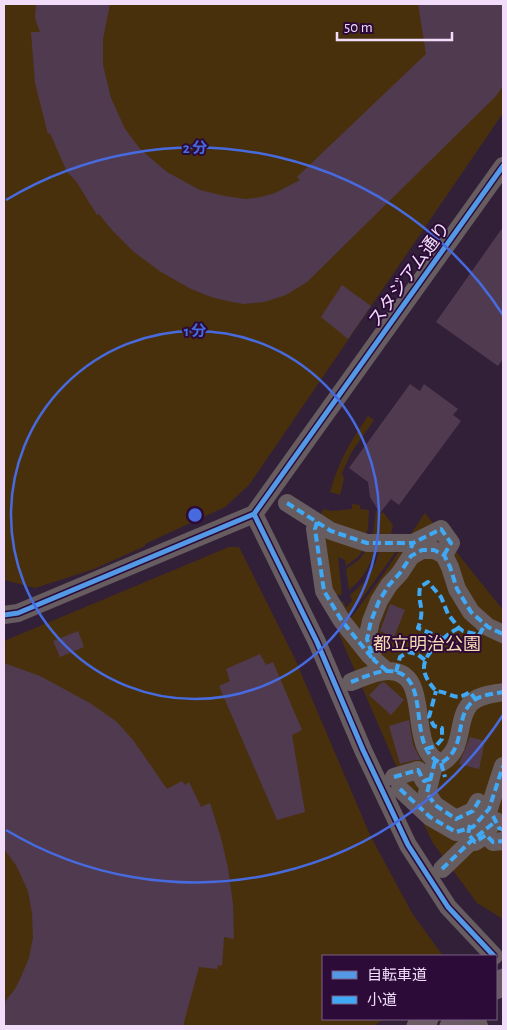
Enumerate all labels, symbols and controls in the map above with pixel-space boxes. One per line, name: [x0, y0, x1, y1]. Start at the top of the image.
scale bar: [337, 10, 452, 42]
text: 50 m: [344, 20, 373, 35]
text: 2 分: [183, 140, 207, 156]
street label: スタジアム通り: [365, 218, 454, 330]
text: 1 分: [184, 323, 206, 339]
centre of rings: [186, 506, 204, 524]
park label: 都立明治公園: [373, 634, 481, 654]
legend: [322, 955, 497, 1020]
text: 自転車道: [367, 967, 427, 983]
text: 小道: [367, 992, 397, 1008]

